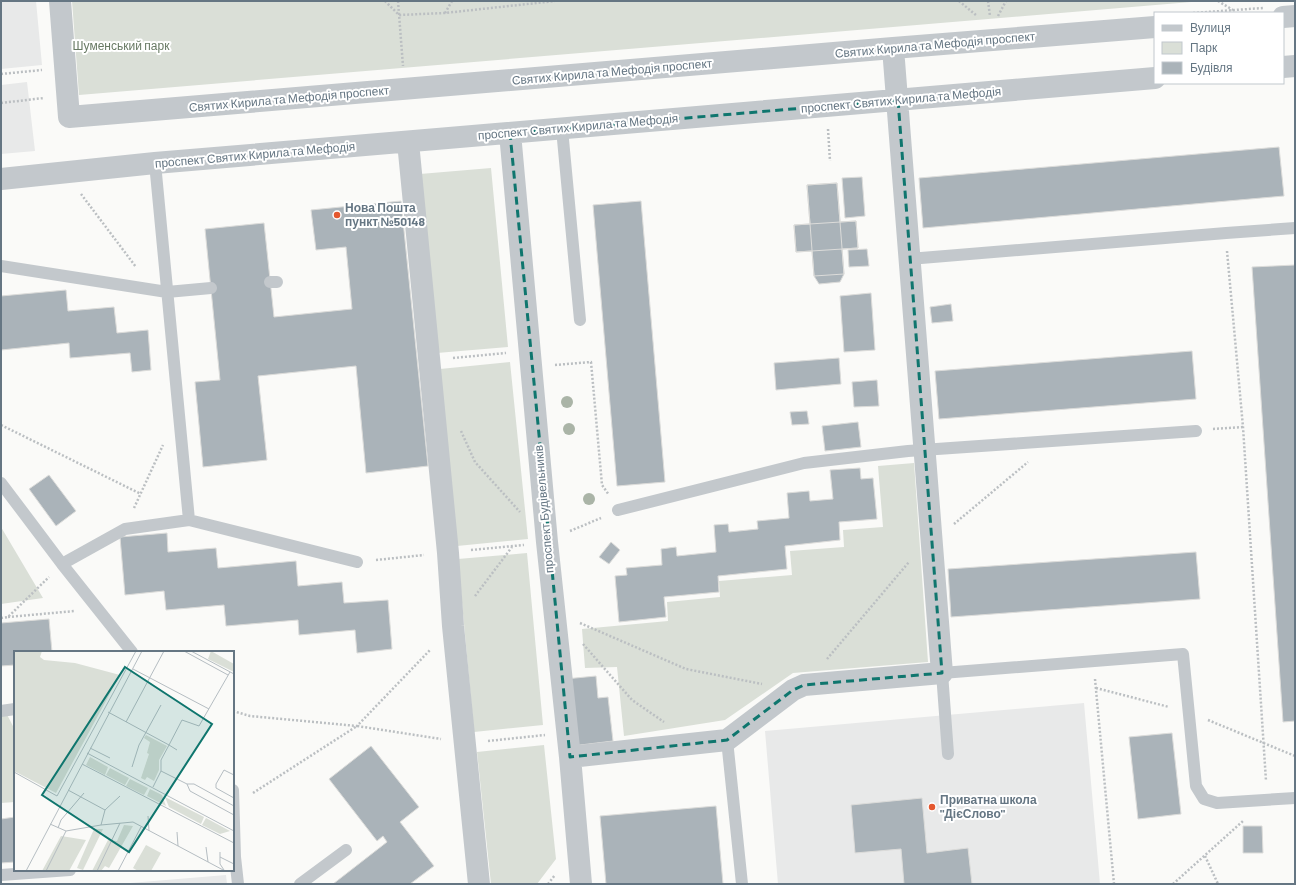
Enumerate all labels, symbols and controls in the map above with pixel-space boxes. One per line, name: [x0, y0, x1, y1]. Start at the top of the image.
legend: [1154, 12, 1284, 84]
text: Вулиця: [1190, 20, 1231, 35]
street label: Святих Кирила та Мефодія проспект: [834, 28, 1036, 61]
park label: Шуменський парк: [73, 38, 170, 53]
text: Парк: [1190, 40, 1218, 55]
street label: Святих Кирила та Мефодія проспект: [511, 55, 713, 88]
text: Будівля: [1190, 60, 1232, 75]
street label: Святих Кирила та Мефодія проспект: [188, 82, 390, 115]
street label: проспект Святих Кирила та Мефодія: [800, 83, 1002, 116]
street label: проспект Святих Кирила та Мефодія: [477, 110, 679, 143]
street label: проспект Святих Кирила та Мефодія: [154, 138, 356, 171]
place label: Нова Пошта пункт №50148: [345, 200, 426, 229]
marker: Нова Пошта пункт №50148: [332, 210, 342, 220]
street label: проспект Будівельників: [530, 444, 557, 574]
inset map: [14, 651, 234, 871]
place label: Приватна школа "ДієСлово": [940, 792, 1037, 821]
marker: Приватна школа "ДієСлово": [927, 802, 937, 812]

